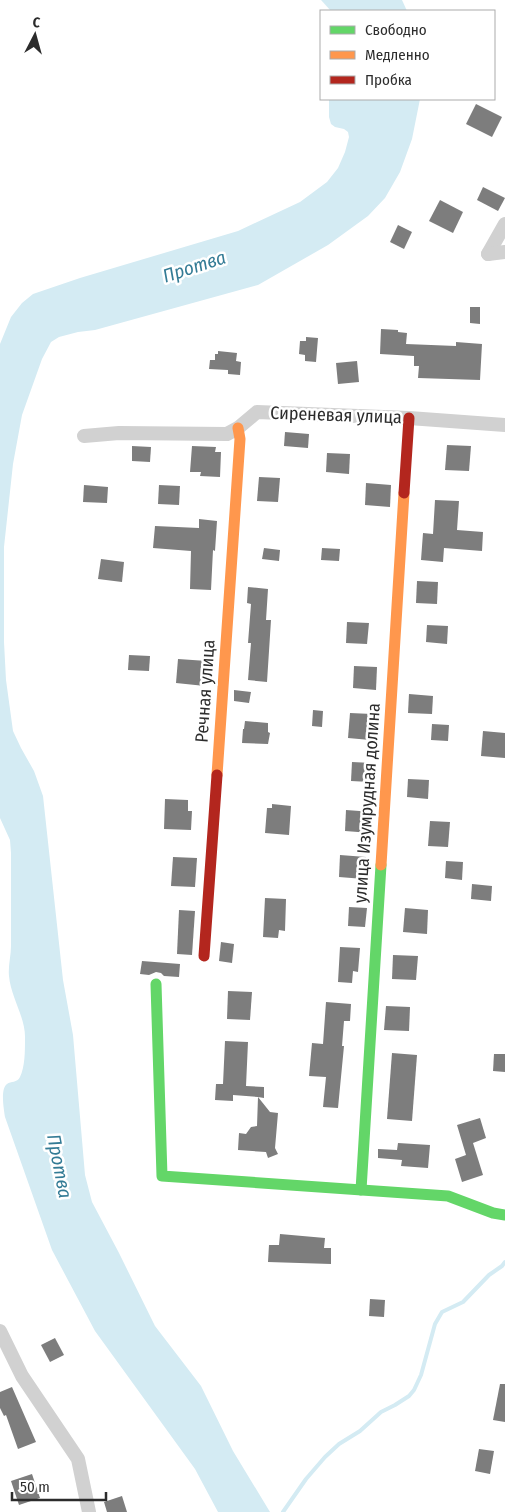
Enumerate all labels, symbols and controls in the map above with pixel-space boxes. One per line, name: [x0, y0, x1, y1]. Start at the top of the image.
north arrow: [10, 10, 60, 60]
legend: [320, 10, 495, 100]
text: С: [32, 14, 41, 31]
text: Свободно: [365, 21, 427, 39]
text: Медленно: [365, 46, 430, 64]
text: Пробка: [365, 71, 412, 89]
water label: Протва: [160, 246, 229, 287]
street label: Сиреневая улица: [270, 402, 402, 428]
street label: Речная улица: [190, 639, 220, 743]
street label: улица Изумрудная долина: [349, 702, 385, 904]
water label: Протва: [42, 1132, 77, 1200]
scale bar: [12, 1470, 106, 1502]
text: 50 m: [20, 1478, 50, 1496]

